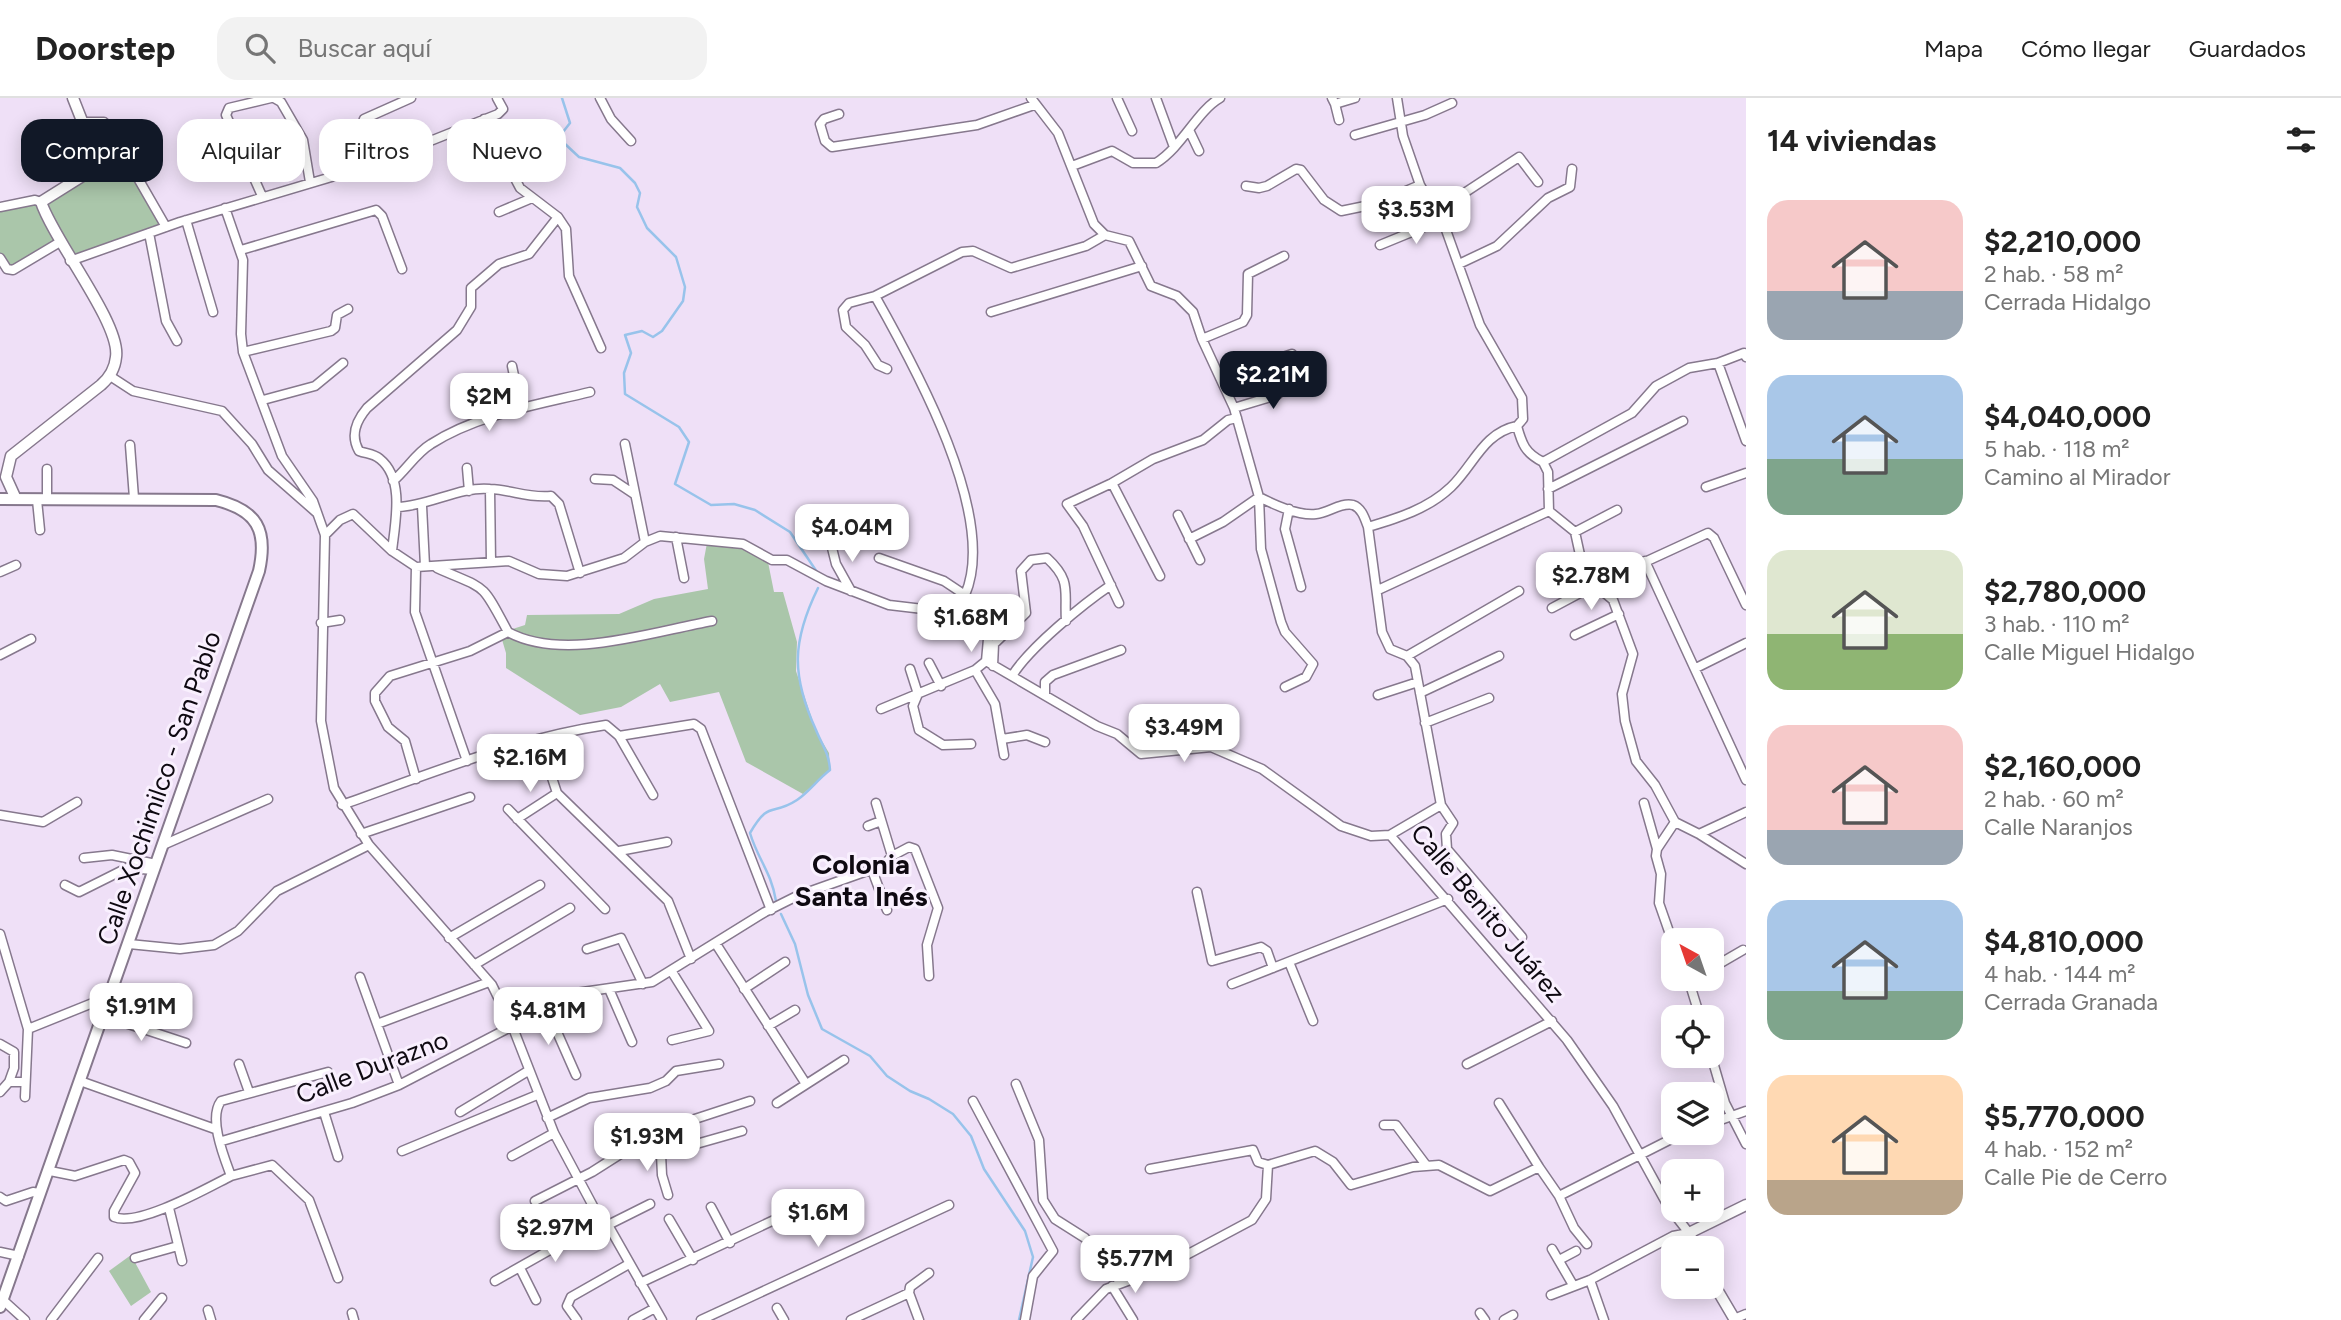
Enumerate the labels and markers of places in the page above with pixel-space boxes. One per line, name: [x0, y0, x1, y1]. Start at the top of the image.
pin: $3.53M: [1359, 186, 1473, 246]
pin: $2.21M: [1216, 352, 1330, 411]
pin: $2M: [455, 374, 523, 433]
pin: $4.04M: [795, 504, 909, 564]
pin: $2.78M: [1534, 552, 1648, 612]
pin: $1.68M: [914, 594, 1028, 654]
pin: $3.49M: [1127, 704, 1241, 764]
pin: $2.16M: [473, 734, 587, 794]
pin: $1.91M: [84, 984, 198, 1043]
pin: $4.81M: [491, 988, 605, 1047]
pin: $1.93M: [590, 1114, 704, 1173]
pin: $1.6M: [769, 1190, 867, 1249]
pin: $2.97M: [498, 1204, 612, 1264]
pin: $5.77M: [1078, 1236, 1192, 1295]

